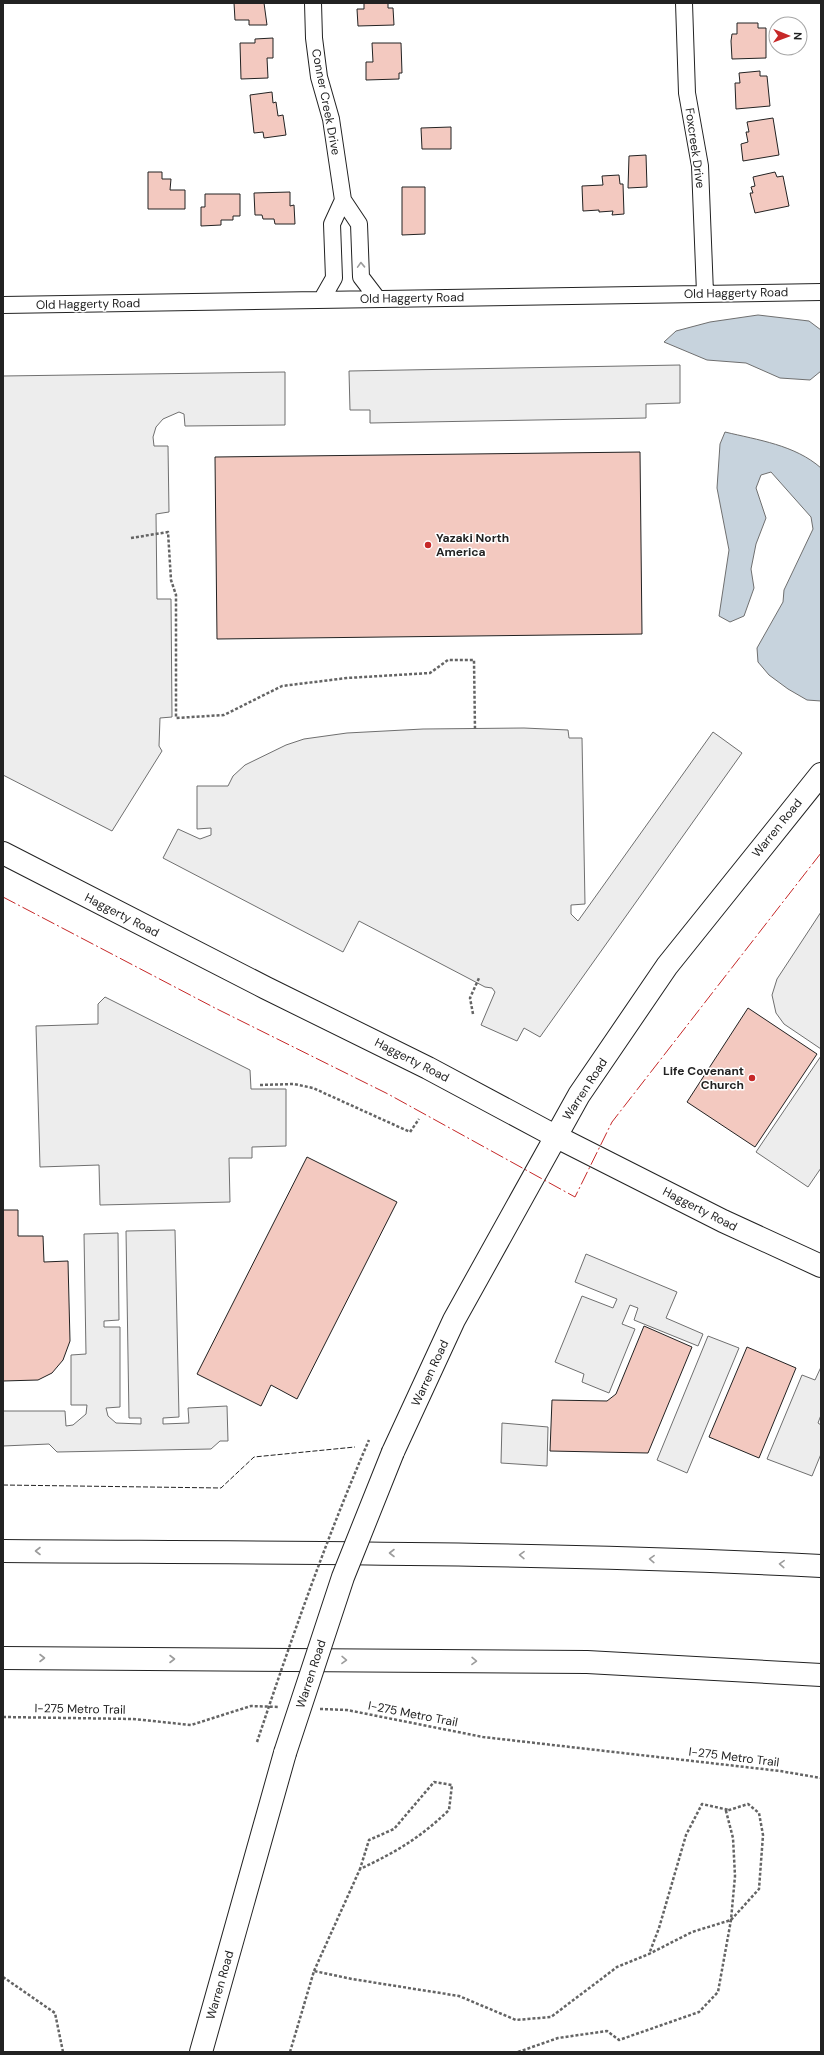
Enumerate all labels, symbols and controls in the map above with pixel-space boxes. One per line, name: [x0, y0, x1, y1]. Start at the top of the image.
north arrow: [768, 16, 808, 56]
text: N: [791, 32, 805, 40]
street label: Conner Creek Drive: [308, 47, 344, 157]
street label: Foxcreek Drive: [681, 107, 709, 189]
one-way arrow: [356, 262, 365, 268]
street label: Old Haggerty Road: [684, 284, 788, 302]
street label: Old Haggerty Road: [360, 289, 464, 307]
street label: Old Haggerty Road: [36, 295, 140, 313]
place label: Yazaki North America: [436, 530, 509, 560]
marker: Yazaki North America: [423, 540, 433, 550]
street label: Warren Road: [748, 795, 806, 861]
street label: Haggerty Road: [82, 889, 162, 941]
street label: Haggerty Road: [372, 1034, 452, 1086]
street label: Warren Road: [559, 1055, 611, 1123]
place label: Life Covenant Church: [663, 1063, 744, 1093]
marker: Life Covenant Church: [747, 1073, 757, 1083]
street label: Haggerty Road: [660, 1183, 740, 1235]
street label: Warren Road: [408, 1337, 452, 1409]
one-way arrow: [35, 1547, 41, 1555]
one-way arrow: [389, 1549, 395, 1558]
one-way arrow: [519, 1551, 525, 1559]
one-way arrow: [649, 1554, 655, 1563]
one-way arrow: [779, 1560, 785, 1569]
street label: Warren Road: [292, 1638, 330, 1710]
one-way arrow: [39, 1654, 45, 1662]
one-way arrow: [169, 1655, 175, 1663]
one-way arrow: [341, 1656, 347, 1664]
one-way arrow: [471, 1657, 477, 1665]
street label: I-275 Metro Trail: [367, 1697, 459, 1731]
street label: I-275 Metro Trail: [34, 1700, 126, 1718]
street label: I-275 Metro Trail: [688, 1744, 780, 1770]
street label: Warren Road: [203, 1949, 237, 2021]

